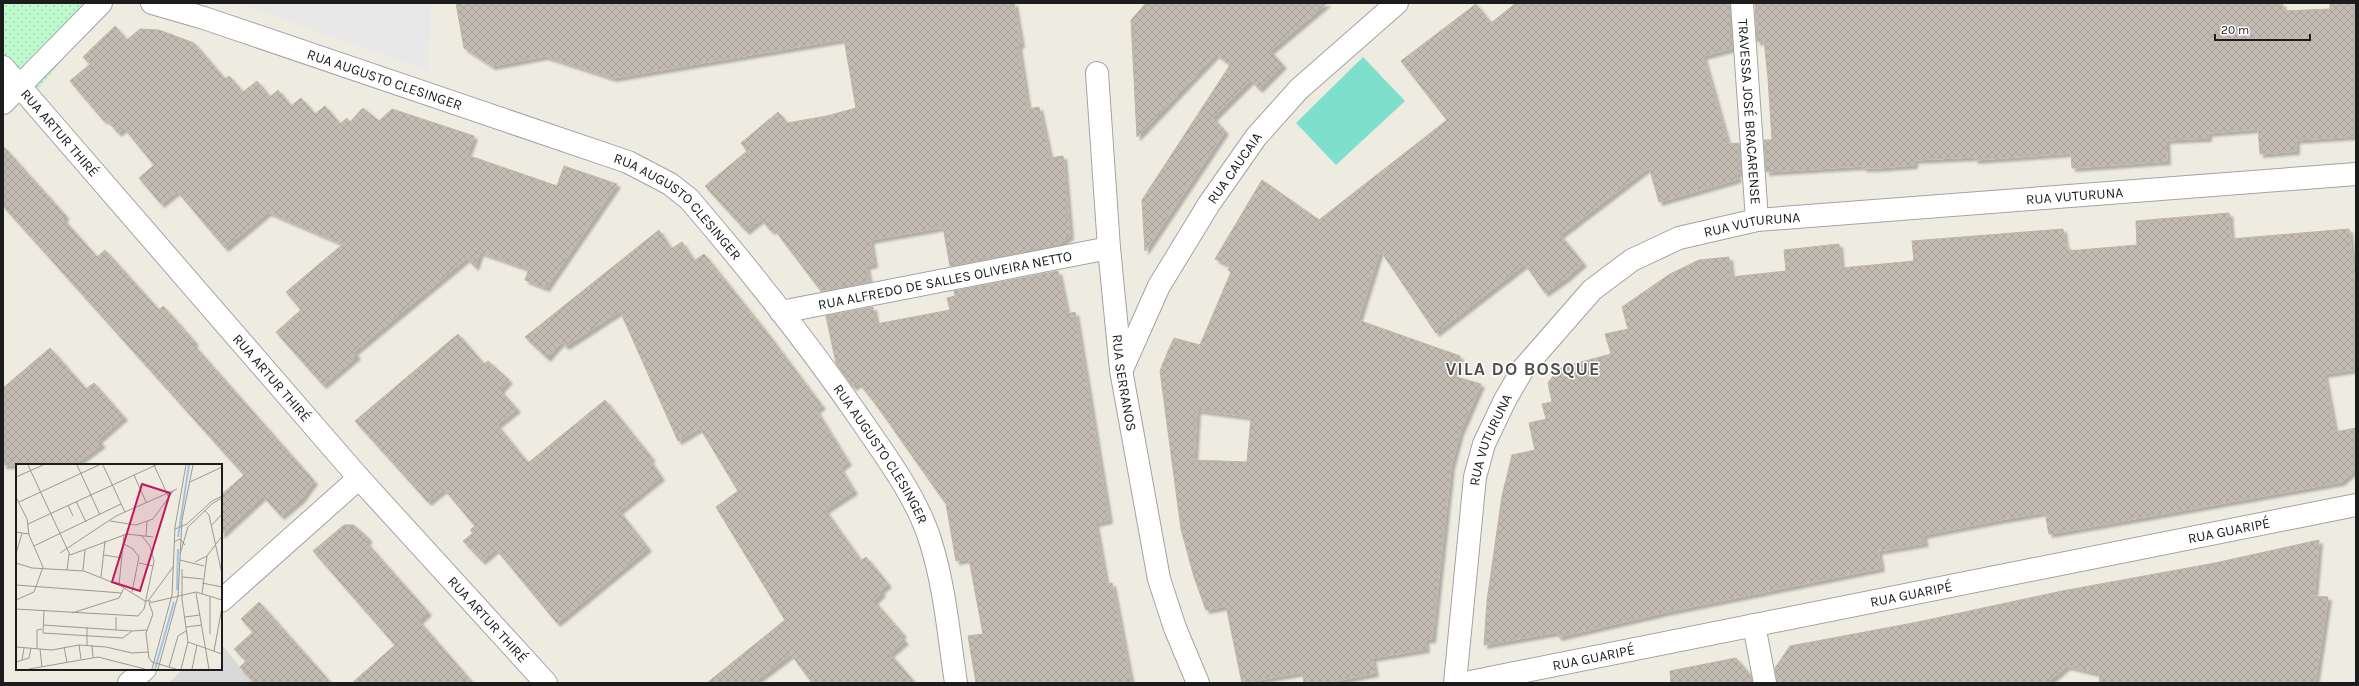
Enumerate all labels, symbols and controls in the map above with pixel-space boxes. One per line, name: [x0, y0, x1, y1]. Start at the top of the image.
scale bar: [2215, 16, 2310, 42]
street label: TRAVESSA JOSÉ BRACARENSE: [1735, 18, 1764, 205]
text: 20 m: [2221, 23, 2249, 37]
street label: RUA AUGUSTO CLESINGER: [305, 45, 465, 114]
street label: RUA ARTUR THIRÉ: [17, 85, 103, 180]
street label: RUA CAUCAIA: [1203, 129, 1265, 207]
street label: RUA AUGUSTO CLESINGER: [612, 149, 745, 263]
street label: RUA VUTURUNA: [2025, 183, 2124, 208]
street label: RUA VUTURUNA: [1702, 208, 1801, 241]
street label: RUA ALFREDO DE SALLES OLIVEIRA NETTO: [816, 247, 1073, 313]
street label: RUA ARTUR THIRÉ: [229, 330, 315, 425]
street label: RUA SERRANOS: [1109, 333, 1140, 432]
district label: VILA DO BOSQUE: [1446, 358, 1600, 380]
street label: RUA AUGUSTO CLESINGER: [830, 381, 932, 526]
street label: RUA VUTURUNA: [1466, 391, 1515, 487]
inset map: [16, 464, 222, 670]
street label: RUA GUARIPÉ: [2186, 513, 2271, 547]
street label: RUA ARTUR THIRÉ: [444, 573, 532, 666]
street label: RUA GUARIPÉ: [1869, 576, 1954, 610]
street label: RUA GUARIPÉ: [1551, 640, 1636, 674]

